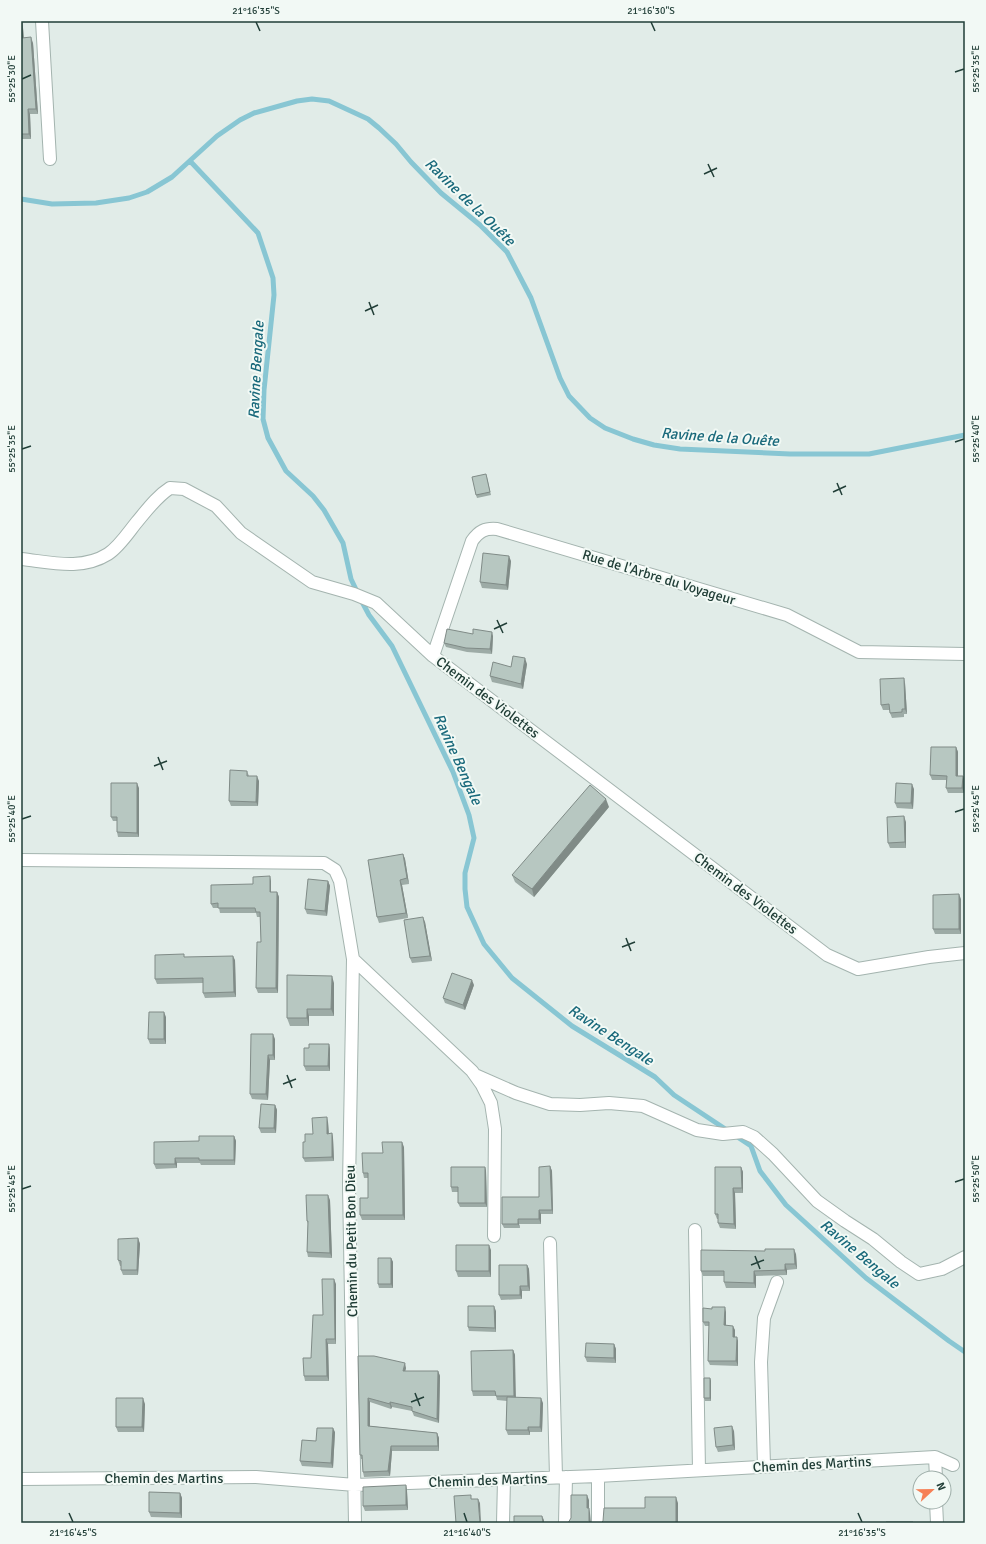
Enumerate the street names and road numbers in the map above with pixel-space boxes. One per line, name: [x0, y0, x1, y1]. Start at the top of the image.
street label: Rue de l'Arbre du Voyageur: [580, 546, 738, 609]
street label: Chemin des Violettes: [433, 653, 543, 742]
street label: Chemin des Violettes: [691, 849, 801, 938]
street label: Chemin du Petit Bon Dieu: [342, 1165, 361, 1317]
street label: Chemin des Martins: [752, 1453, 872, 1476]
street label: Chemin des Martins: [105, 1470, 223, 1487]
street label: Chemin des Martins: [428, 1470, 548, 1491]

